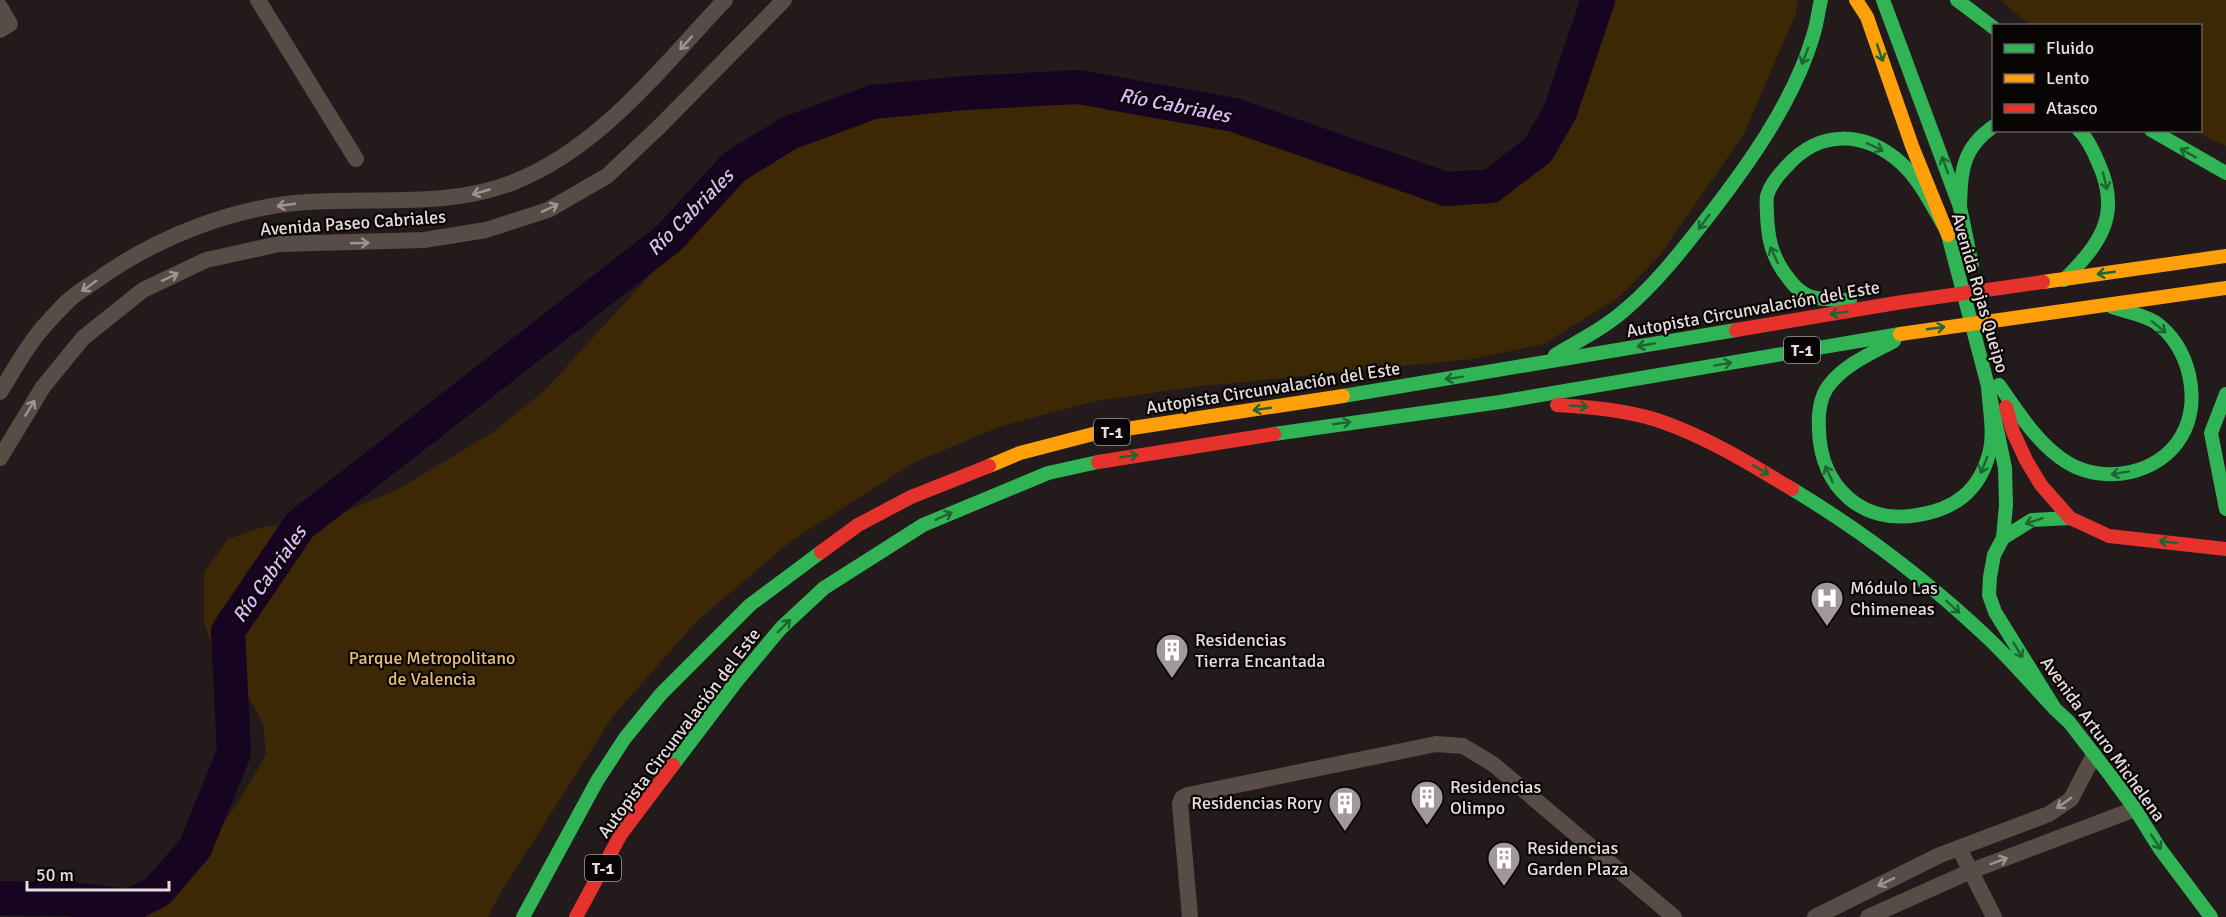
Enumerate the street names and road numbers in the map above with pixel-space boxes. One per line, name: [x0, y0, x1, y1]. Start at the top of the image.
street label: Avenida Paseo Cabriales: [259, 206, 447, 240]
street label: Avenida Rojas Queipo: [1947, 211, 2013, 375]
street label: Autopista Circunvalación del Este: [1624, 276, 1882, 342]
road number: T-1: [1784, 337, 1820, 363]
street label: Autopista Circunvalación del Este: [1144, 357, 1402, 419]
road number: T-1: [1094, 419, 1130, 445]
street label: Autopista Circunvalación del Este: [593, 624, 765, 842]
street label: Avenida Arturo Michelena: [2036, 652, 2170, 826]
road number: T-1: [585, 855, 621, 881]

